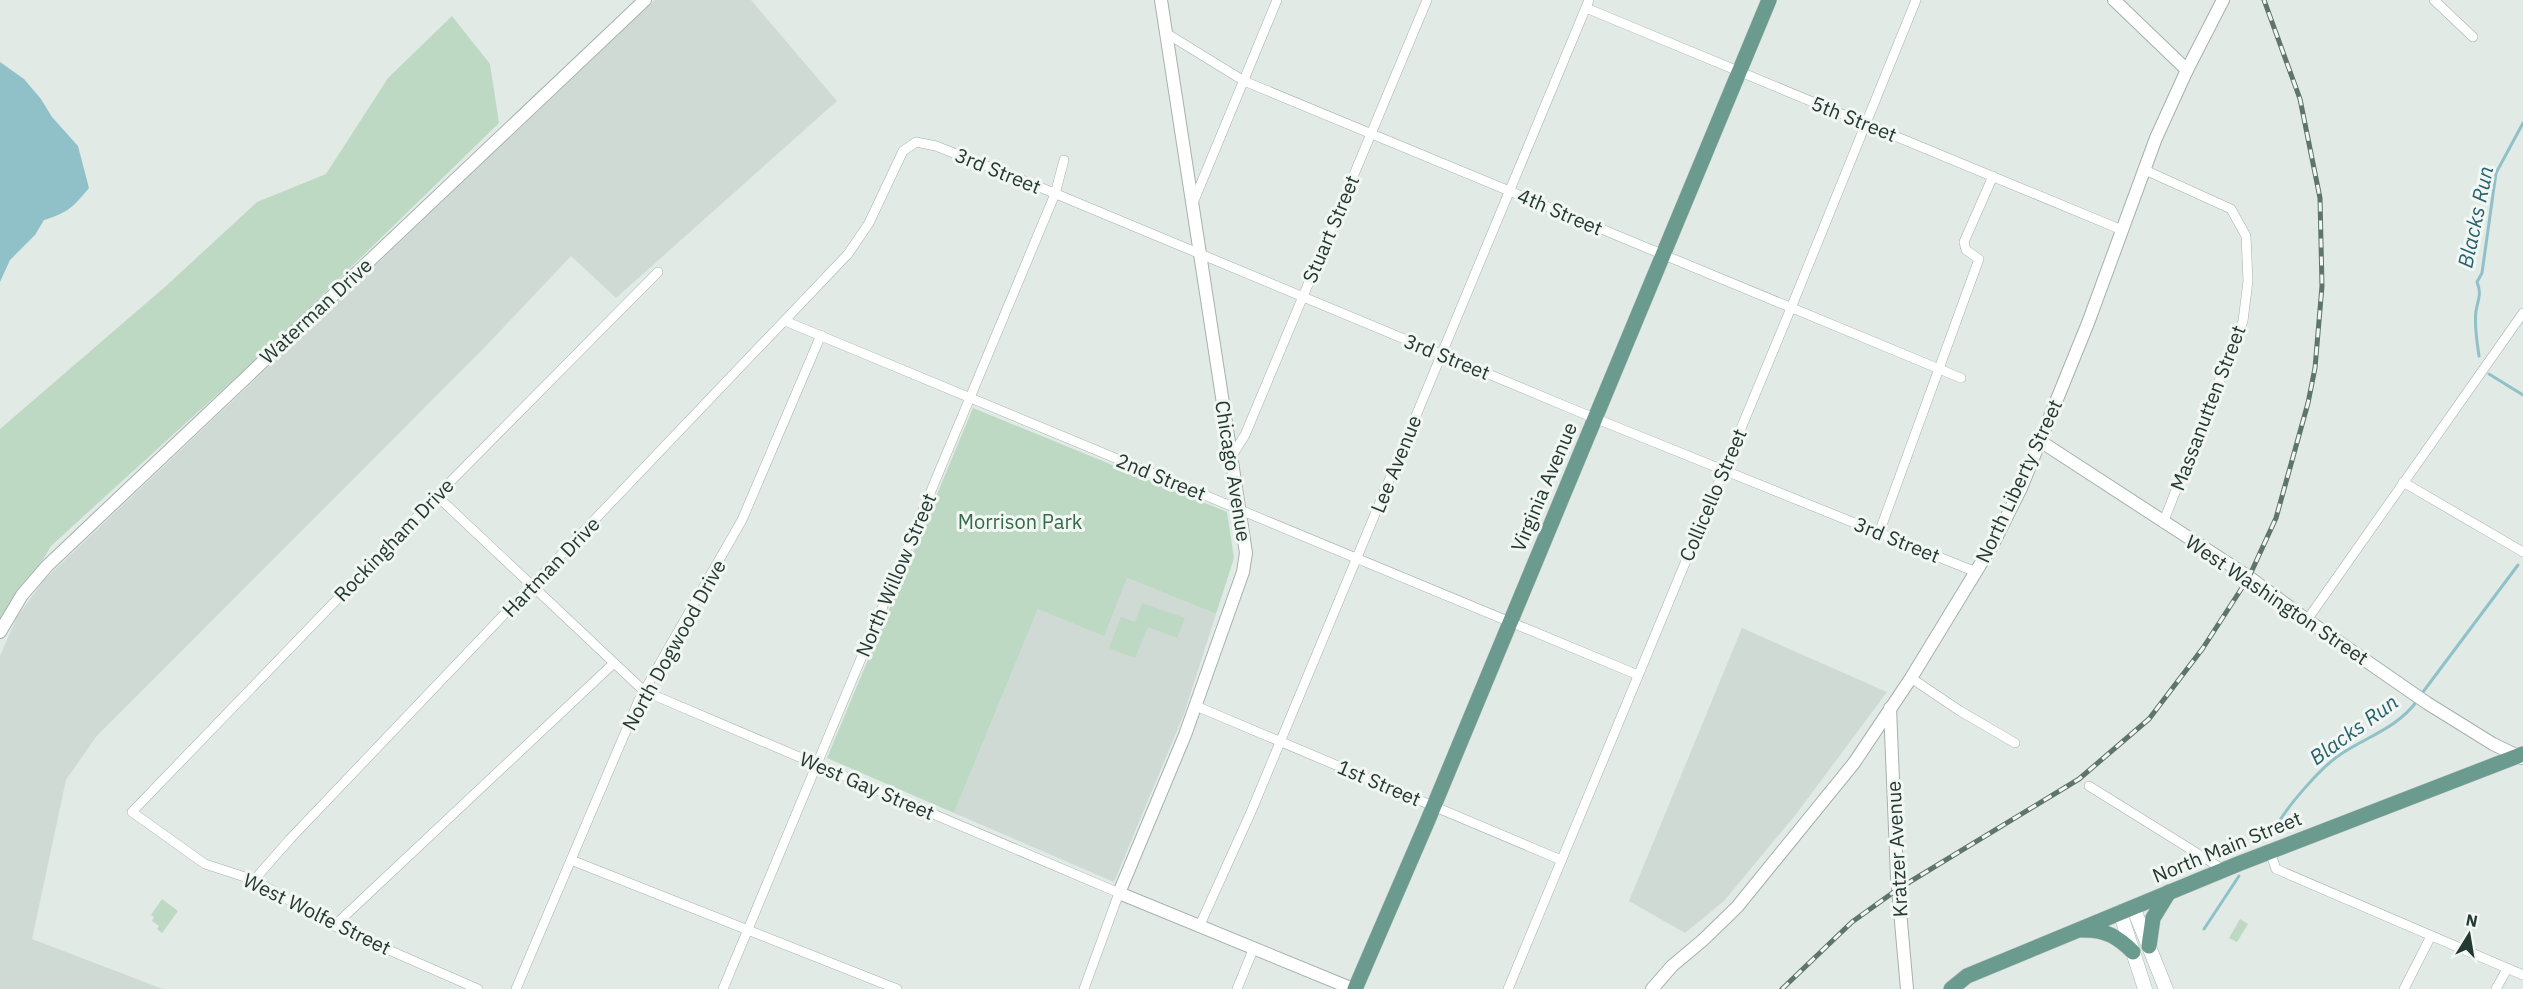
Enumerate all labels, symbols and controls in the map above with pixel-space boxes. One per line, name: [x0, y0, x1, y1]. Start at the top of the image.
street label: 5th Street: [1807, 89, 1901, 148]
street label: 3rd Street: [951, 141, 1045, 200]
water label: Blacks Run: [2451, 163, 2499, 270]
street label: Stuart Street: [1296, 171, 1365, 287]
street label: 4th Street: [1514, 182, 1607, 242]
street label: Waterman Drive: [254, 252, 378, 370]
street label: Massanutten Street: [2164, 321, 2252, 495]
street label: 3rd Street: [1400, 327, 1494, 386]
street label: North Liberty Street: [1969, 395, 2068, 567]
street label: Chicago Avenue: [1209, 398, 1258, 543]
street label: Lee Avenue: [1364, 411, 1427, 517]
street label: Virginia Avenue: [1504, 418, 1583, 556]
street label: Collicello Street: [1672, 424, 1753, 565]
street label: 2nd Street: [1112, 446, 1210, 507]
street label: Rockingham Drive: [328, 472, 460, 607]
street label: North Willow Street: [849, 489, 942, 661]
park label: Morrison Park: [958, 508, 1083, 535]
street label: 3rd Street: [1850, 510, 1944, 569]
street label: Hartman Drive: [496, 511, 605, 623]
street label: West Washington Street: [2181, 528, 2374, 671]
street label: North Dogwood Drive: [615, 554, 732, 735]
water label: Blacks Run: [2303, 687, 2403, 771]
street label: West Gay Street: [796, 745, 939, 826]
street label: 1st Street: [1333, 753, 1425, 812]
street label: Kratzer Avenue: [1879, 780, 1914, 918]
street label: North Main Street: [2148, 804, 2305, 889]
street label: West Wolfe Street: [239, 866, 395, 961]
north arrow: [2439, 905, 2499, 965]
text: N: [2464, 909, 2479, 931]

